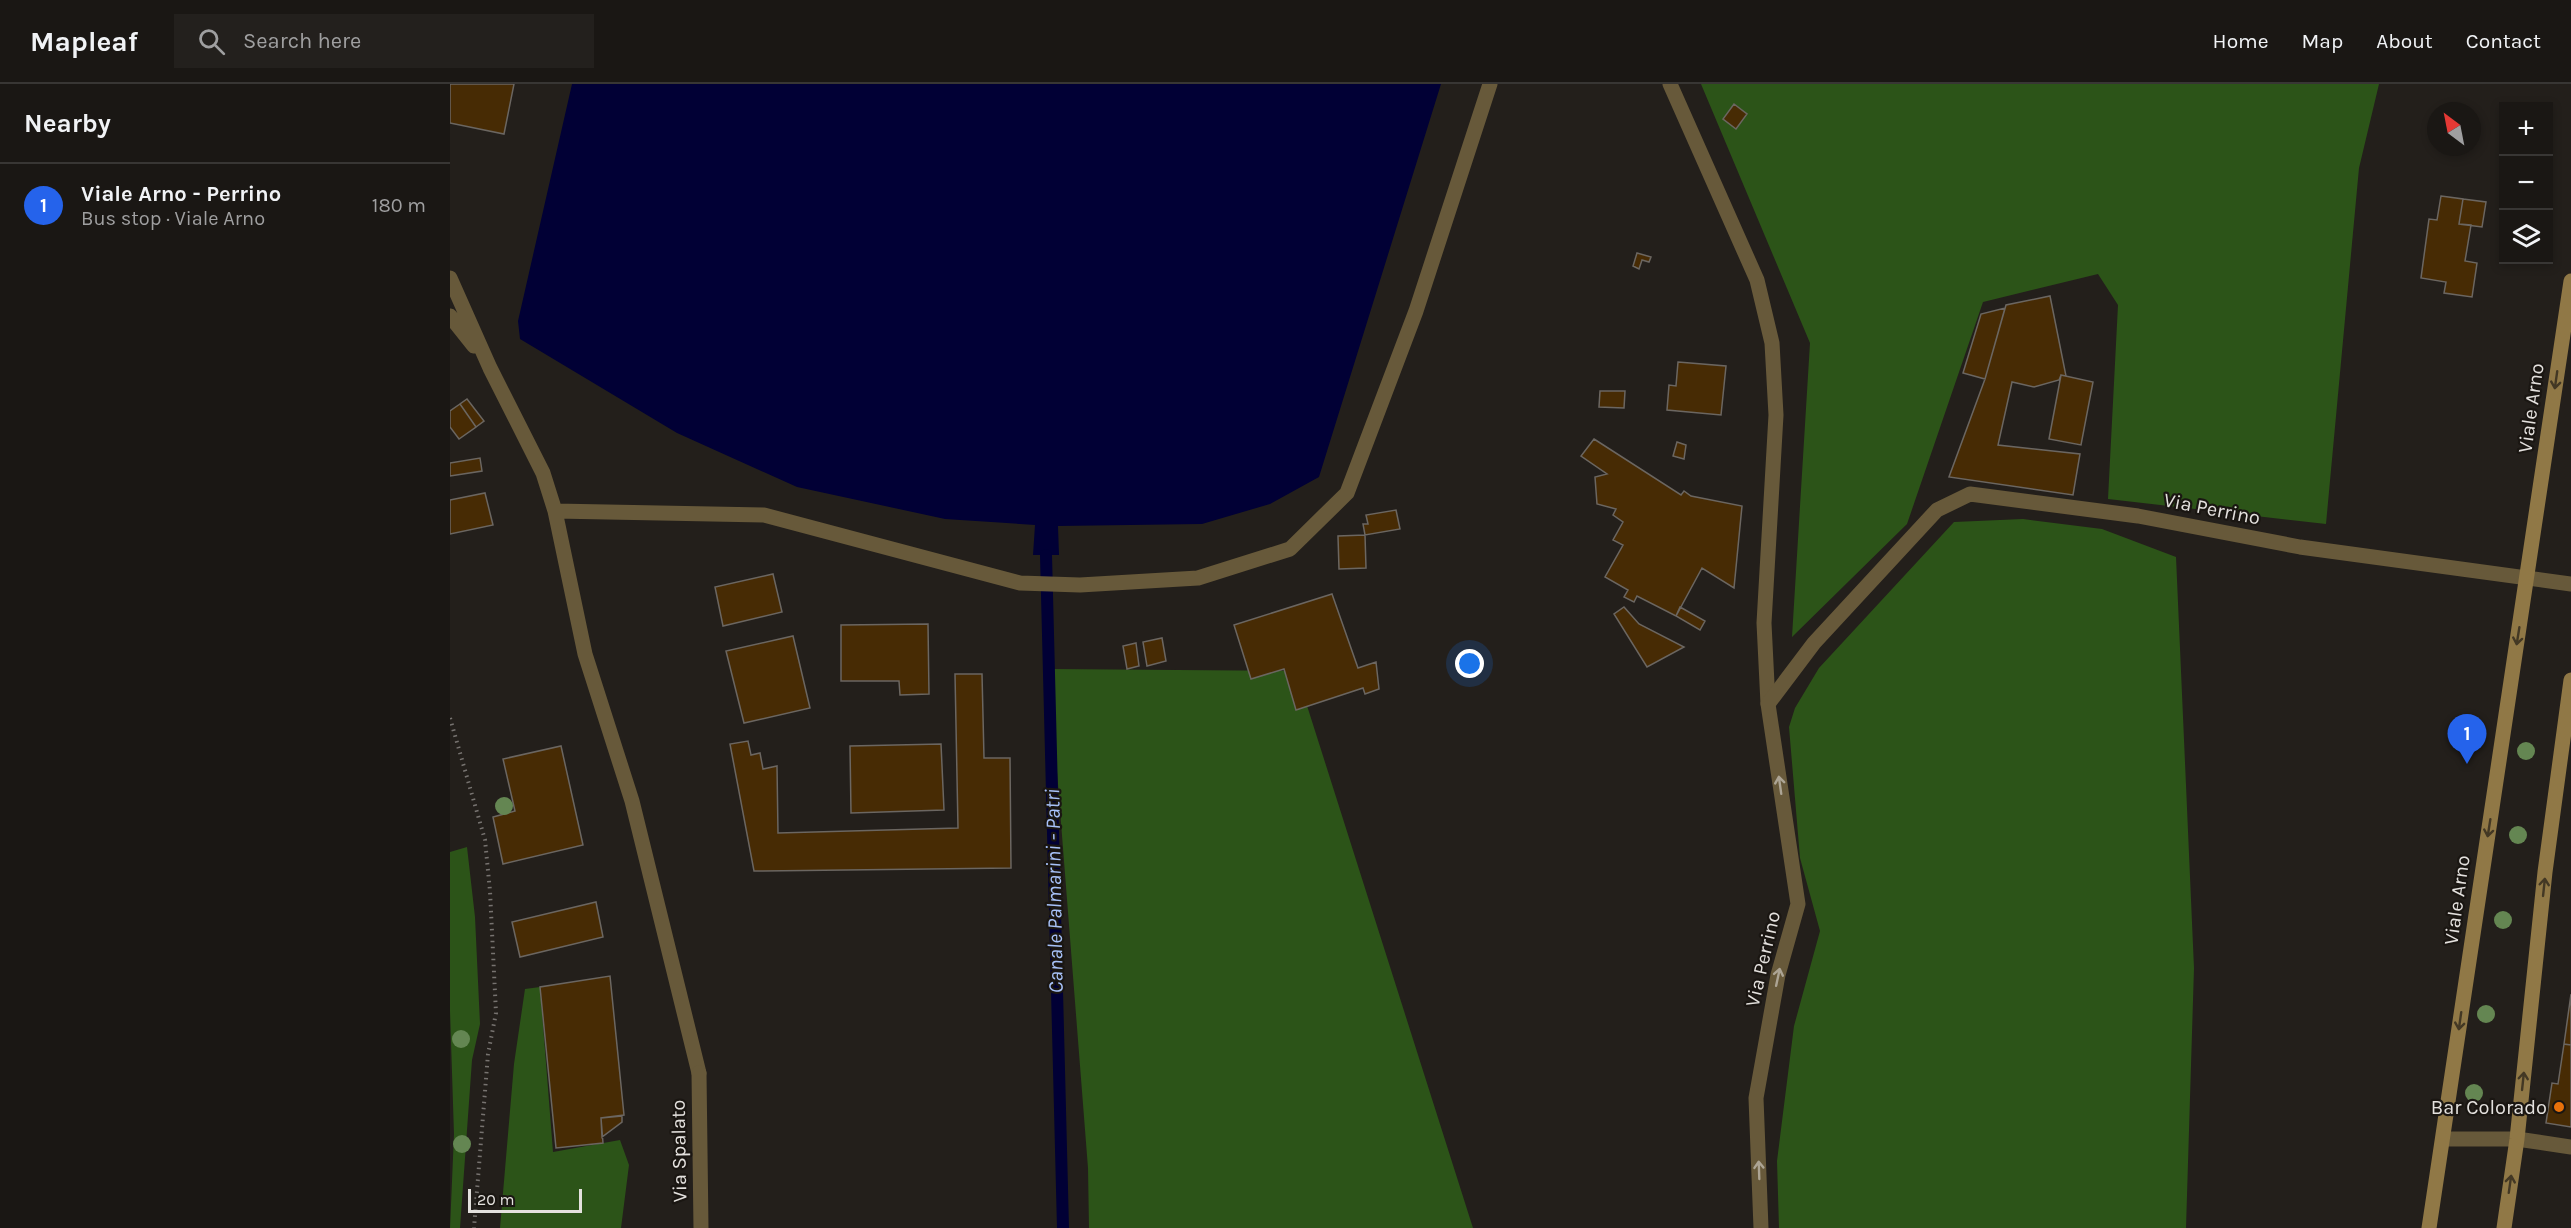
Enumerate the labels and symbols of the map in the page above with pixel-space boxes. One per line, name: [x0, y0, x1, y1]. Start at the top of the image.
north arrow: [2427, 102, 2481, 156]
street label: Viale Arno: [2513, 362, 2549, 454]
one-way arrow: [2551, 370, 2562, 389]
street label: Via Perrino: [2162, 488, 2262, 530]
one-way arrow: [2513, 625, 2524, 645]
your location: [1455, 649, 1484, 678]
pin: 1: [2448, 714, 2486, 764]
one-way arrow: [1775, 776, 1786, 796]
water label: Canale Palmarini - Patri: [1040, 788, 1068, 994]
one-way arrow: [2484, 818, 2495, 838]
street label: Viale Arno: [2439, 854, 2475, 946]
one-way arrow: [2539, 878, 2550, 898]
street label: Via Perrino: [1741, 909, 1785, 1009]
one-way arrow: [1773, 967, 1785, 986]
one-way arrow: [2455, 1011, 2466, 1031]
one-way arrow: [2518, 1072, 2529, 1092]
place label: Bar Colorado: [2431, 1096, 2547, 1119]
street label: Via Spalato: [667, 1099, 691, 1203]
marker: Bar Colorado: [2552, 1100, 2566, 1114]
one-way arrow: [1754, 1160, 1765, 1180]
one-way arrow: [2505, 1174, 2516, 1194]
scale bar: [468, 1186, 582, 1214]

